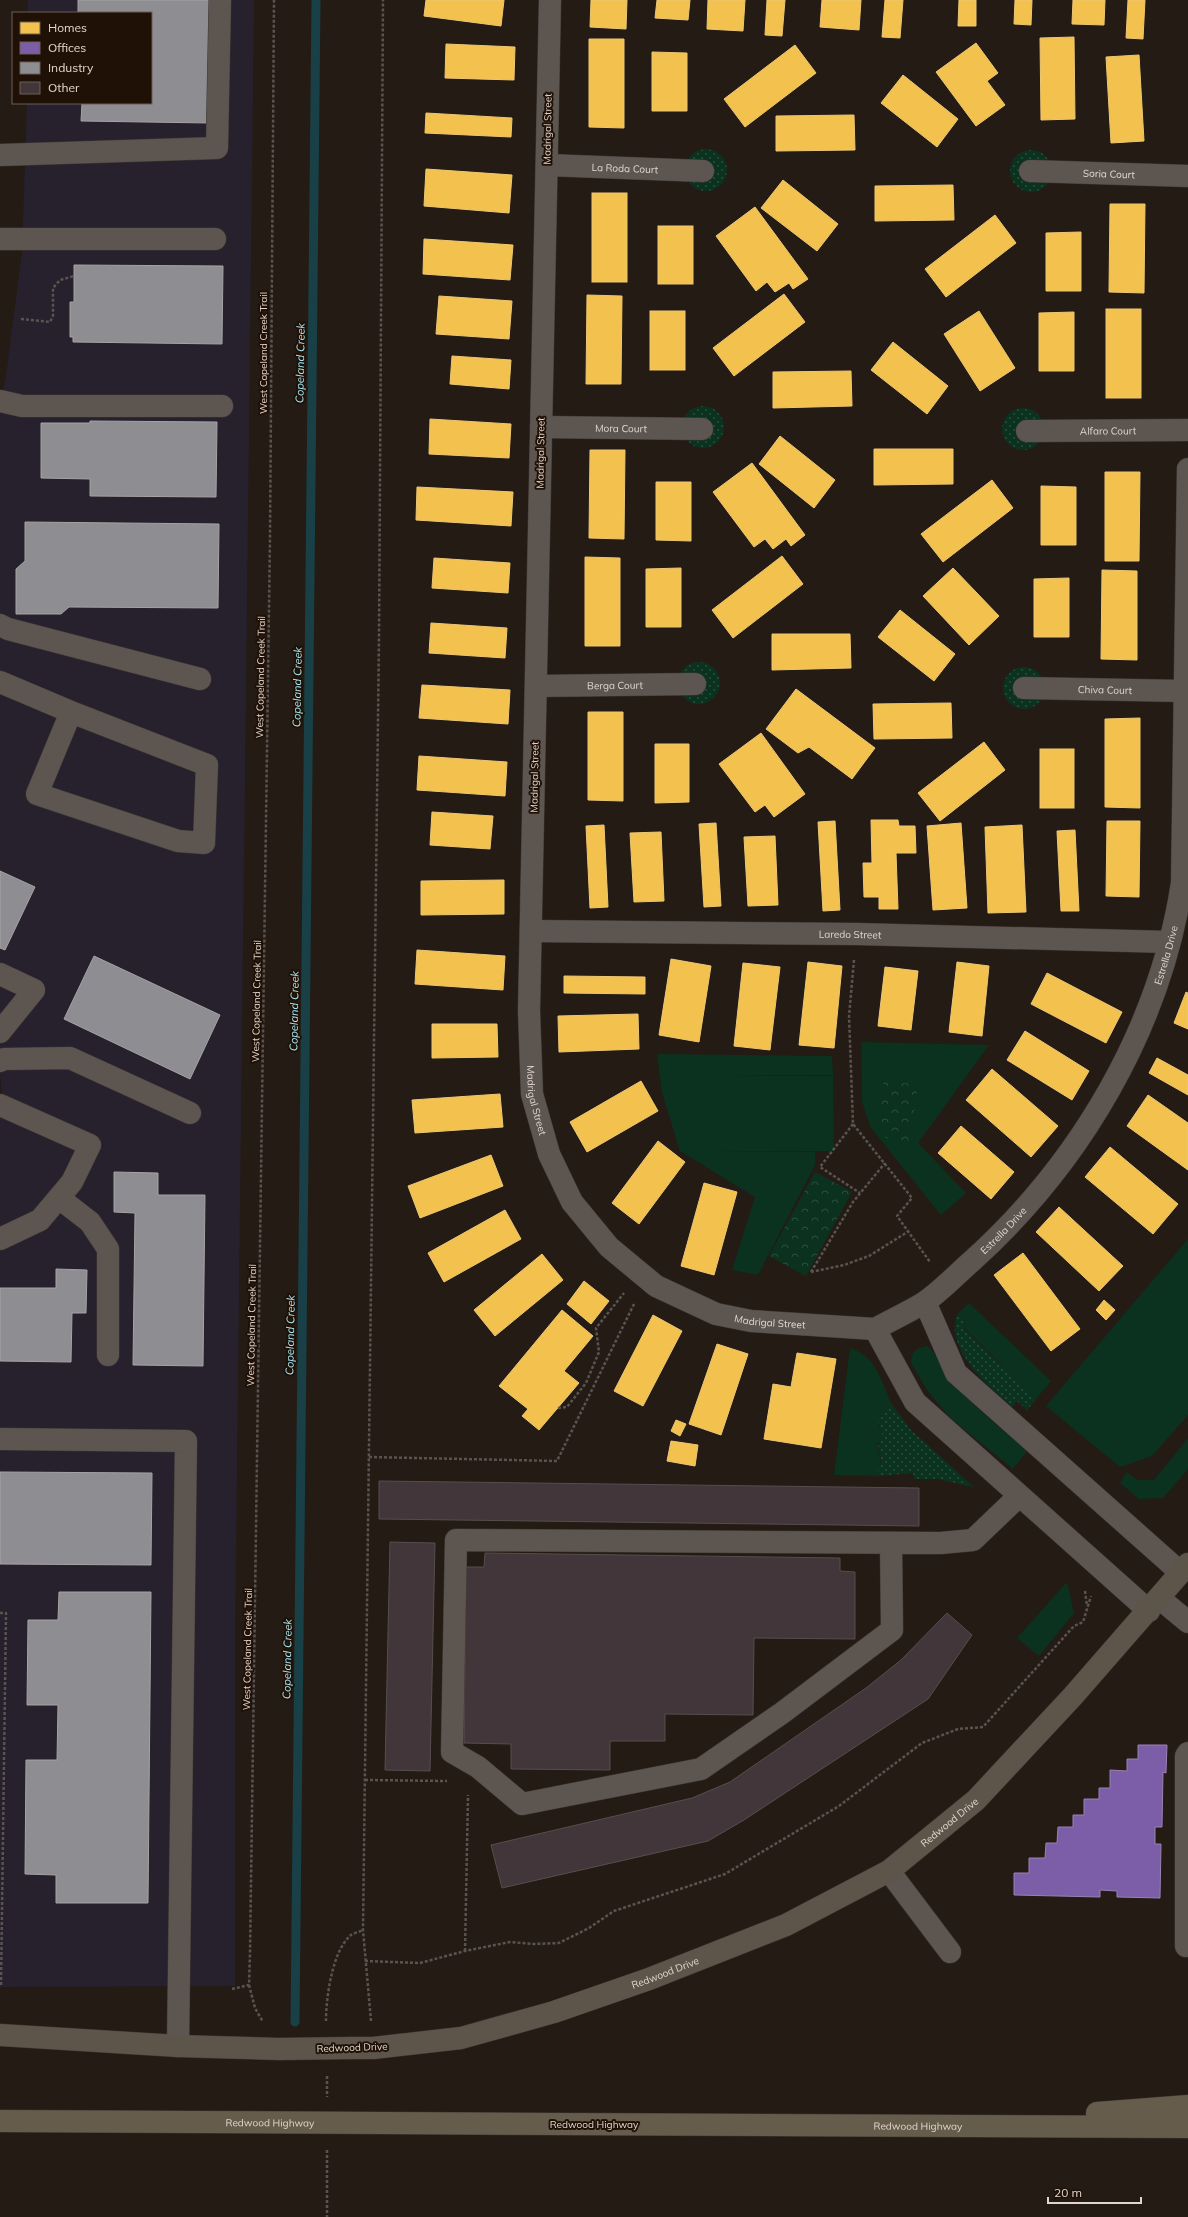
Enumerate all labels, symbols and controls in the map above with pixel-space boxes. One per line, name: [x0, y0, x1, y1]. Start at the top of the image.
legend: [12, 12, 152, 104]
text: Homes: [48, 20, 87, 35]
text: Offices: [48, 40, 86, 55]
text: Industry: [48, 60, 94, 75]
text: Other: [48, 80, 80, 95]
street label: Madrigal Street: [540, 93, 555, 165]
street label: La Roda Court: [591, 161, 659, 176]
street label: Soria Court: [1083, 167, 1136, 181]
street label: West Copeland Creek Trail: [257, 292, 270, 414]
water label: Copeland Creek: [292, 322, 308, 403]
street label: Madrigal Street: [533, 417, 548, 489]
street label: Mora Court: [595, 422, 648, 435]
street label: Alfaro Court: [1080, 424, 1137, 438]
street label: West Copeland Creek Trail: [253, 616, 268, 738]
water label: Copeland Creek: [289, 646, 305, 727]
street label: Berga Court: [587, 679, 644, 692]
street label: Chiva Court: [1078, 683, 1133, 697]
street label: Madrigal Street: [527, 741, 542, 813]
street label: Estrella Drive: [1151, 924, 1181, 987]
street label: Laredo Street: [819, 928, 882, 942]
street label: West Copeland Creek Trail: [249, 940, 264, 1062]
water label: Copeland Creek: [286, 970, 302, 1051]
street label: Madrigal Street: [524, 1065, 549, 1137]
street label: Estrella Drive: [978, 1204, 1029, 1257]
street label: West Copeland Creek Trail: [244, 1264, 259, 1386]
water label: Copeland Creek: [282, 1294, 298, 1375]
street label: Madrigal Street: [733, 1312, 806, 1332]
street label: West Copeland Creek Trail: [240, 1588, 255, 1710]
water label: Copeland Creek: [279, 1618, 295, 1699]
street label: Redwood Drive: [918, 1795, 981, 1850]
street label: Redwood Drive: [630, 1954, 701, 1992]
street label: Redwood Drive: [316, 2040, 388, 2055]
street label: Redwood Highway: [226, 2116, 315, 2130]
street label: Redwood Highway: [550, 2118, 639, 2131]
street label: Redwood Highway: [874, 2120, 963, 2133]
scale bar: [1048, 2179, 1141, 2205]
text: 20 m: [1054, 2185, 1082, 2200]

